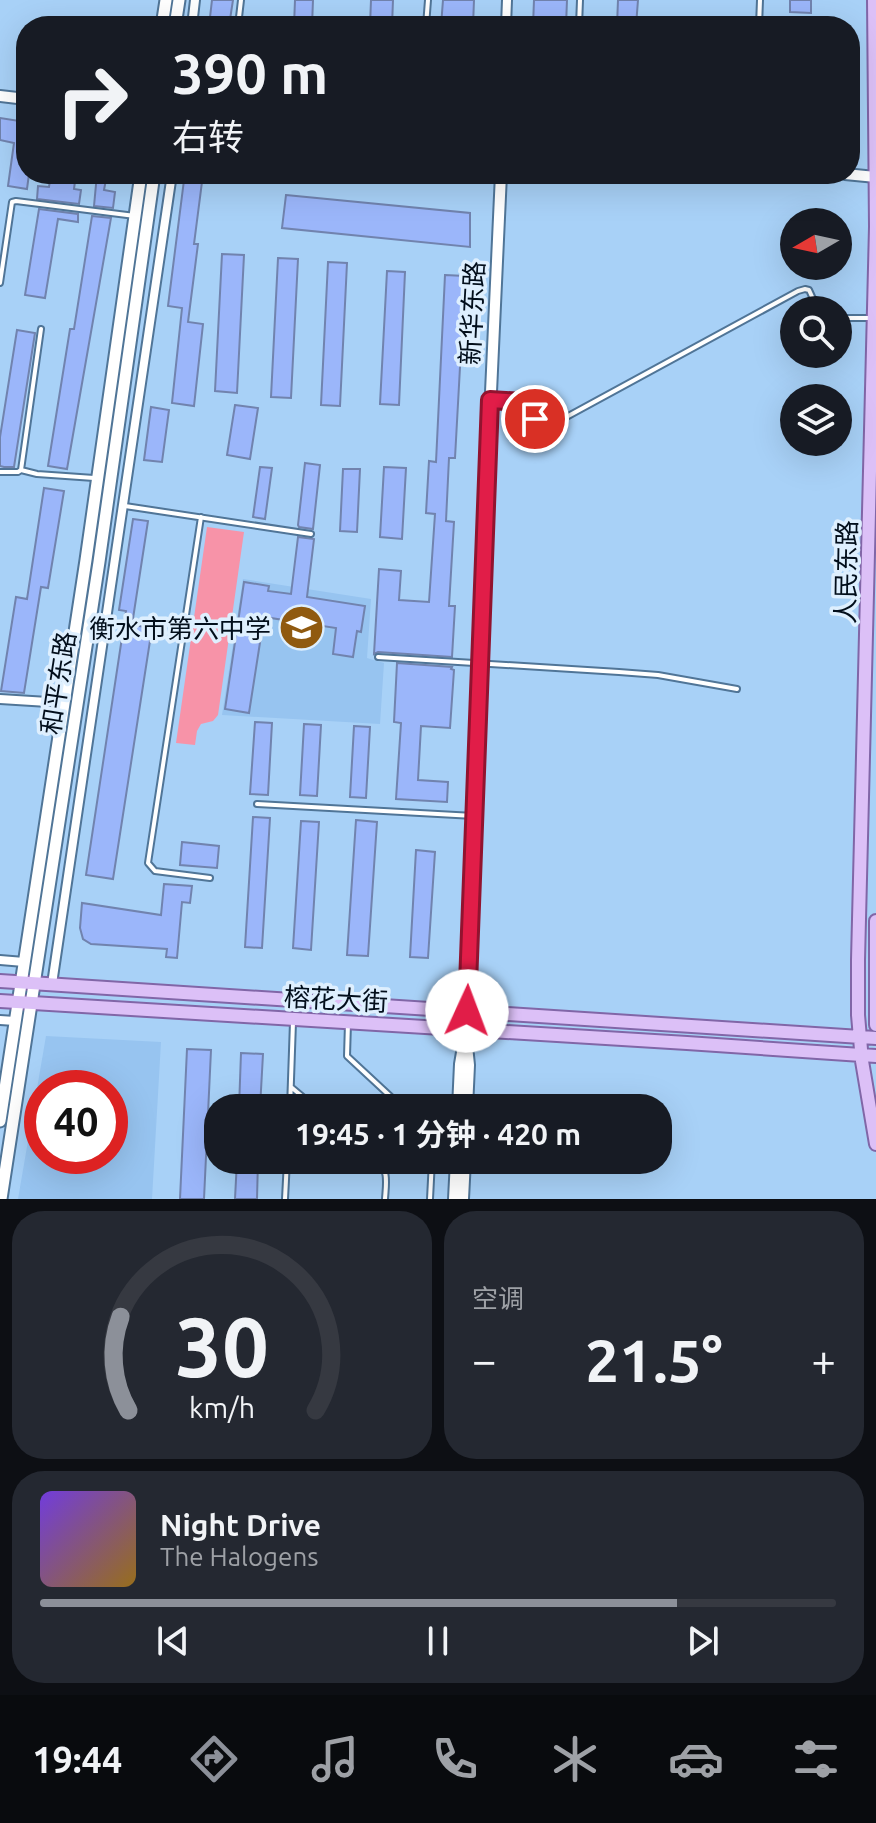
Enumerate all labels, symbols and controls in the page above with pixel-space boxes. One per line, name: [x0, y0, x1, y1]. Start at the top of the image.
text: 390 m: [172, 42, 328, 105]
icon: right: [40, 48, 144, 152]
text: 右转: [172, 116, 244, 157]
north arrow: [780, 208, 852, 280]
map controls: [780, 208, 852, 456]
street label: 新华东路: [455, 260, 489, 366]
button: search: [780, 296, 852, 368]
button: layers: [780, 384, 852, 456]
pin: [501, 385, 569, 453]
icon: arrive: [513, 397, 557, 441]
street label: 人民东路: [831, 520, 861, 624]
school or university icon: 衡水市第六中学: [278, 604, 326, 652]
place label: 衡水市第六中学: [89, 614, 271, 643]
street label: 和平东路: [36, 629, 80, 737]
position arrow: [425, 969, 509, 1053]
street label: 榕花大街: [283, 982, 389, 1016]
speed limit sign: 40: [24, 1070, 128, 1174]
text: 19:45 · 1 分钟 · 420 m: [295, 1117, 581, 1151]
text: 空调: [472, 1284, 524, 1313]
text: 30: [175, 1299, 269, 1393]
text: 21.5°: [585, 1326, 723, 1393]
text: −: [472, 1335, 497, 1384]
text: +: [811, 1335, 836, 1384]
text: km/h: [189, 1391, 255, 1423]
text: Night Drive: [160, 1508, 321, 1542]
text: The Halogens: [160, 1542, 319, 1571]
icon: previous: [151, 1619, 195, 1663]
icon: pause: [416, 1619, 460, 1663]
icon: next: [681, 1619, 725, 1663]
icon: directions: [186, 1731, 242, 1787]
icon: music: [307, 1731, 363, 1787]
icon: phone: [427, 1731, 483, 1787]
icon: climate: [547, 1731, 603, 1787]
icon: car: [668, 1731, 724, 1787]
icon: filters: [788, 1731, 844, 1787]
text: 19:44: [32, 1739, 122, 1780]

